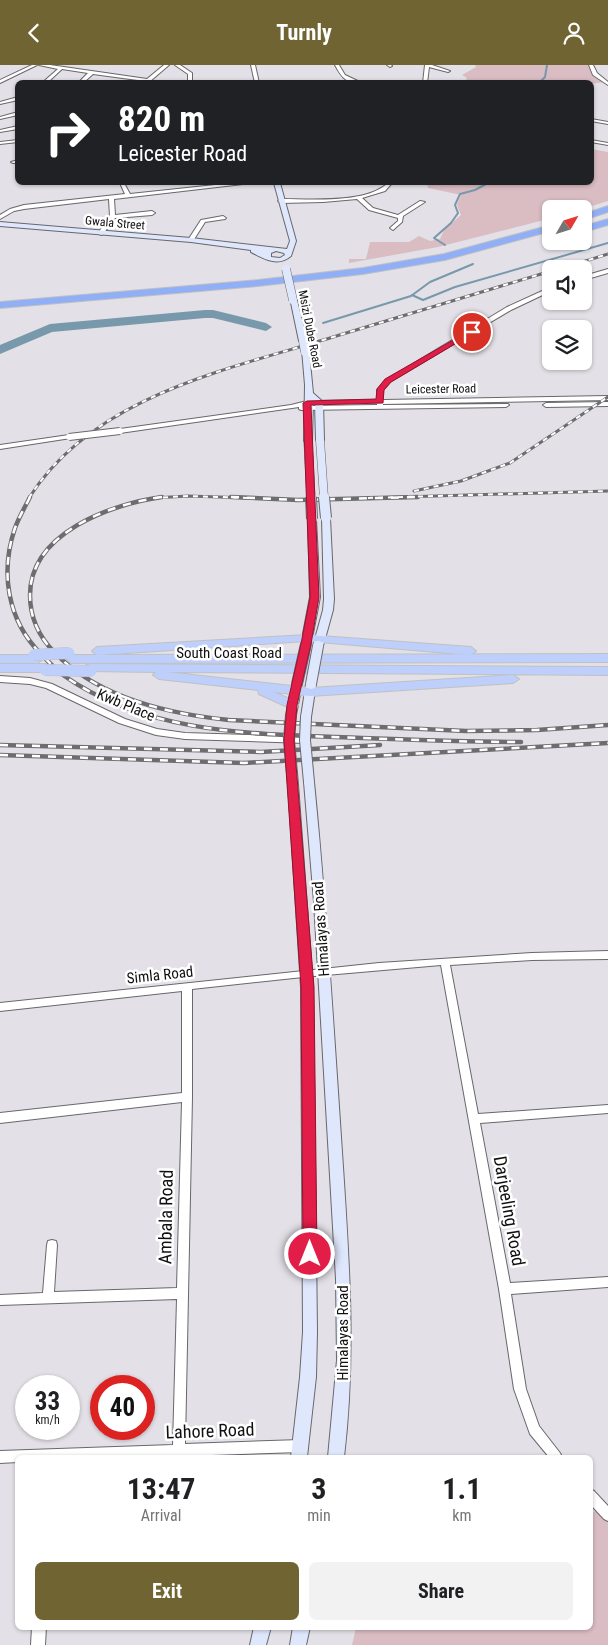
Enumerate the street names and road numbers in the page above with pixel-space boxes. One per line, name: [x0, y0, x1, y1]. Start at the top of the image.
street label: Gwala Street: [84, 213, 146, 233]
street label: Msizi Dube Road: [296, 289, 324, 369]
street label: Leicester Road: [406, 381, 476, 397]
street label: South Coast Road: [176, 644, 282, 662]
street label: Kwb Place: [94, 685, 158, 725]
street label: Himalayas Road: [309, 881, 333, 977]
street label: Simla Road: [126, 963, 194, 987]
street label: Darjeeling Road: [489, 1154, 530, 1268]
street label: Ambala Road: [154, 1170, 177, 1264]
street label: Himalayas Road: [334, 1285, 352, 1381]
street label: Lahore Road: [165, 1418, 255, 1443]

